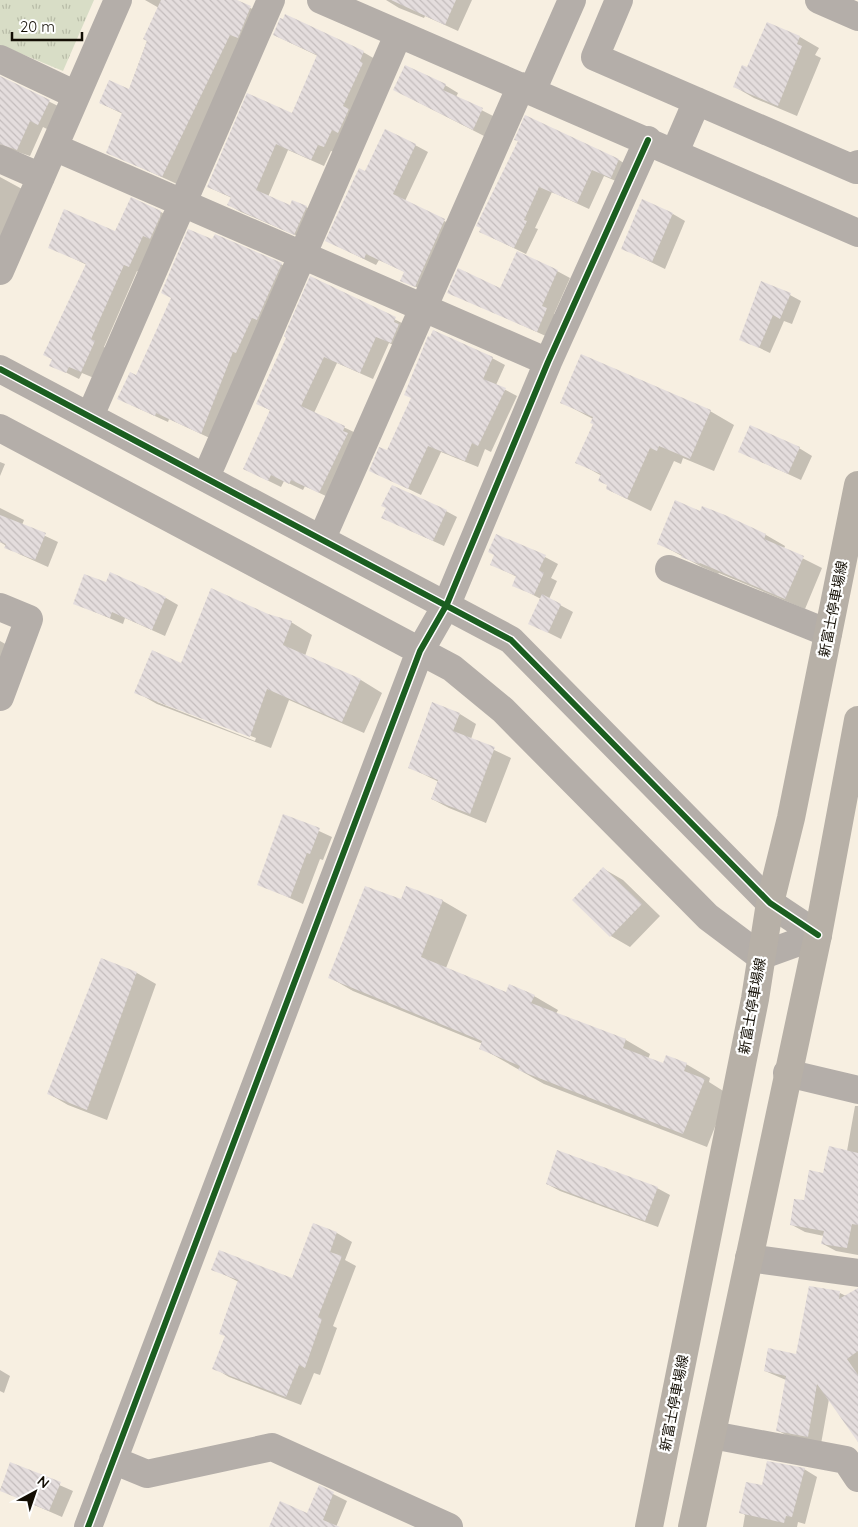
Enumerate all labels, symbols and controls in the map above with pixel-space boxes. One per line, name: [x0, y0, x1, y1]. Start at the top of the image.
scale bar: [12, 10, 82, 42]
text: 20 m: [20, 17, 55, 36]
street label: 新富士停車場線: [815, 559, 851, 659]
street label: 新富士停車場線: [735, 956, 769, 1056]
street label: 新富士停車場線: [656, 1353, 692, 1453]
north arrow: [10, 1467, 60, 1517]
text: N: [34, 1472, 53, 1492]

